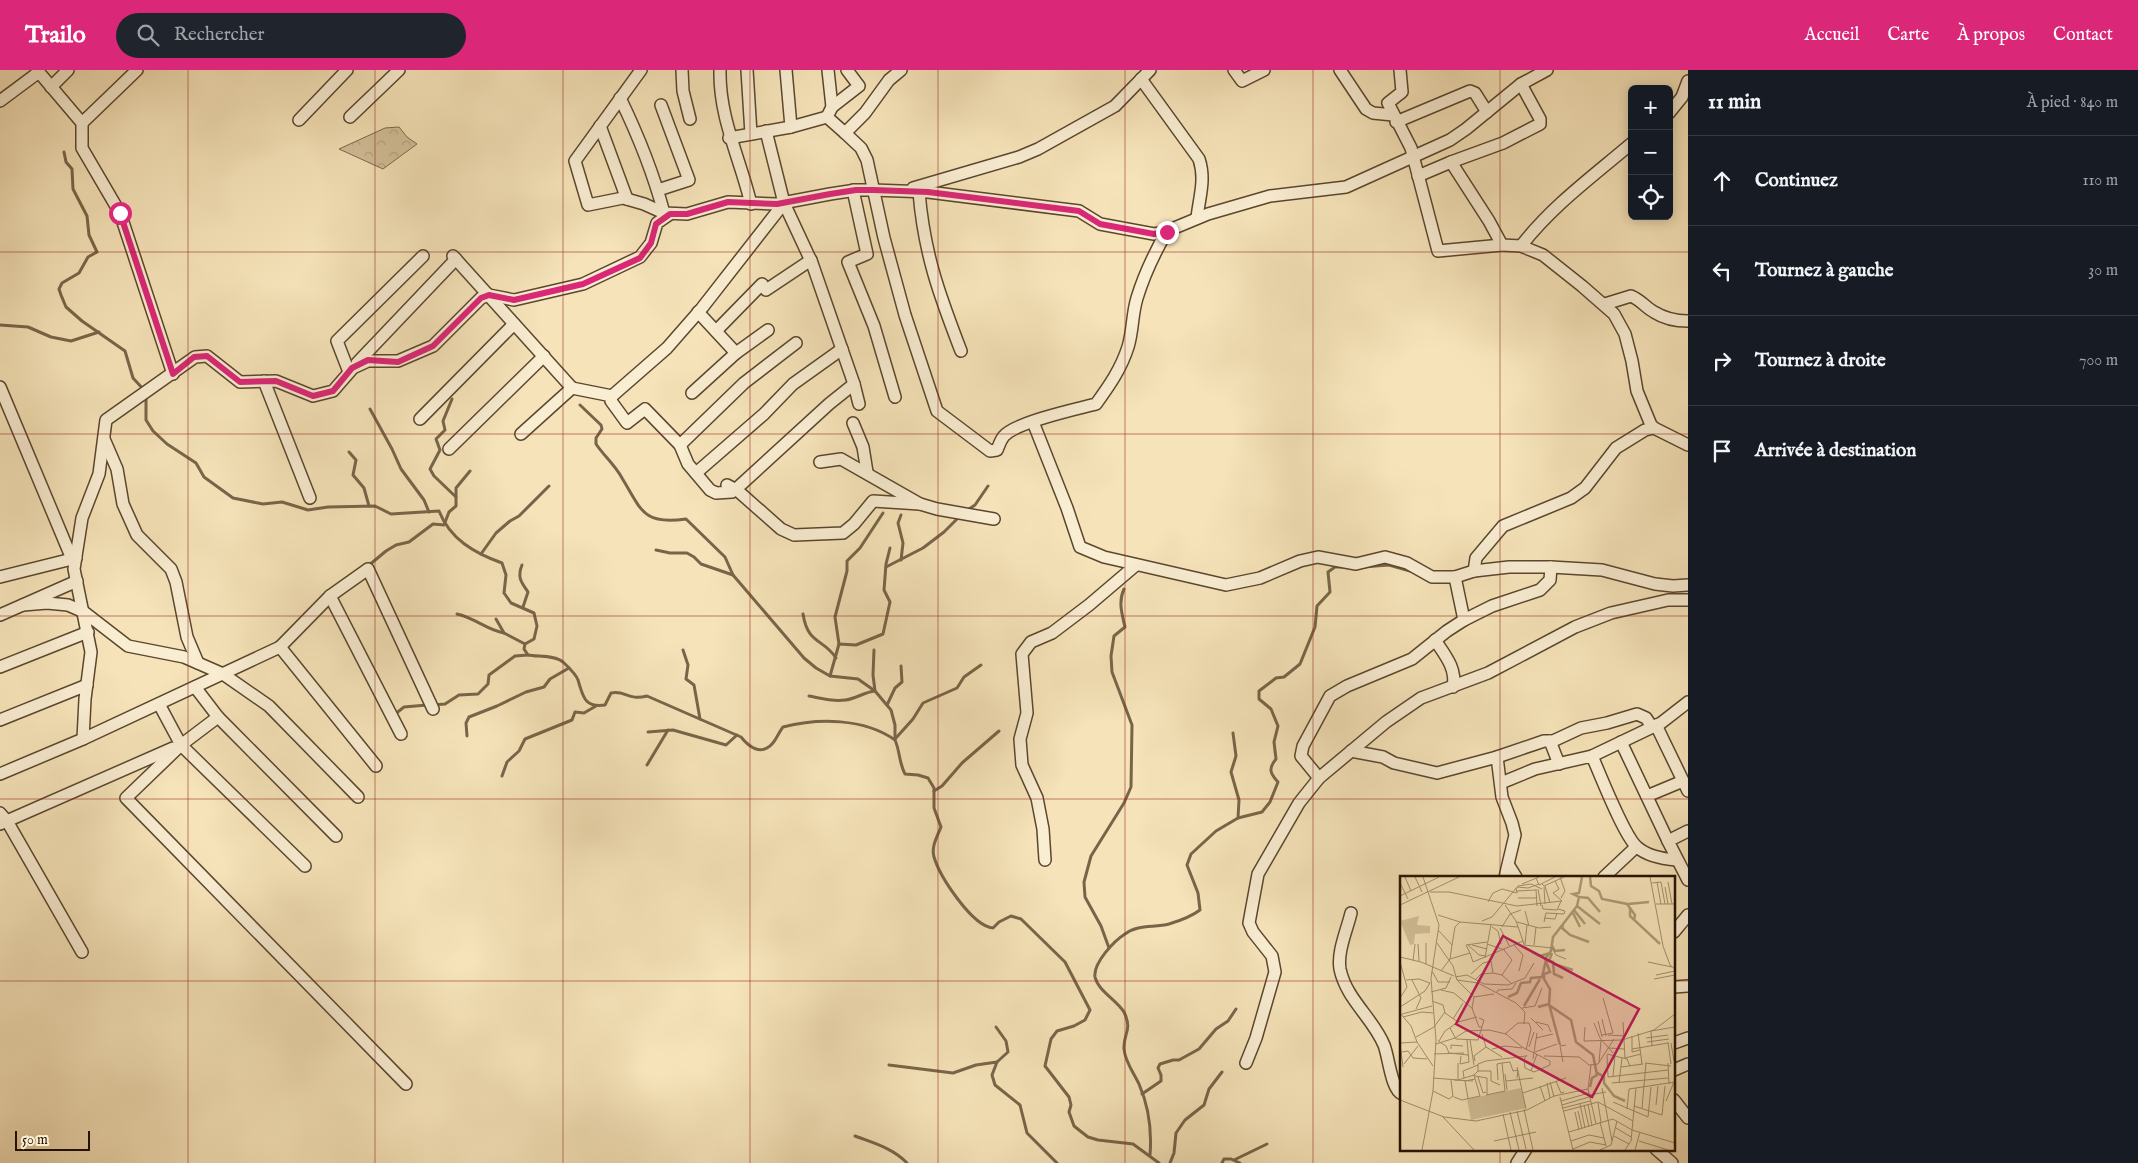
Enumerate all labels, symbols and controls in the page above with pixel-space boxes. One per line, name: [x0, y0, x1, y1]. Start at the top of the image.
search box: [116, 13, 466, 58]
text: Trailo: [25, 20, 86, 51]
icon: search: [134, 21, 162, 49]
text: Rechercher: [174, 23, 265, 47]
text: Accueil: [1805, 24, 1860, 47]
text: Carte: [1888, 24, 1929, 47]
text: À propos: [1957, 24, 2025, 47]
text: Contact: [2053, 24, 2113, 47]
map controls: [1628, 85, 1673, 220]
button: +: [1628, 85, 1673, 130]
text: 11 min: [1708, 89, 1761, 116]
text: À pied · 840 m: [2027, 93, 2118, 113]
button: −: [1628, 130, 1673, 175]
icon: ahead: [1708, 167, 1736, 195]
text: Continuez: [1755, 169, 1838, 193]
text: 110 m: [2082, 171, 2118, 191]
button: locate: [1628, 175, 1673, 220]
route start: [109, 202, 132, 225]
route end: [1156, 221, 1179, 244]
icon: left: [1708, 257, 1736, 285]
text: Tournez à gauche: [1755, 259, 1894, 283]
text: 30 m: [2088, 261, 2118, 281]
icon: right: [1708, 347, 1736, 375]
text: Tournez à droite: [1755, 349, 1886, 373]
text: 700 m: [2079, 351, 2118, 371]
icon: arrive: [1708, 437, 1736, 465]
text: Arrivée à destination: [1755, 439, 1916, 463]
inset map: [1400, 876, 1676, 1150]
scale bar: [15, 1128, 90, 1151]
text: 50 m: [22, 1131, 48, 1149]

